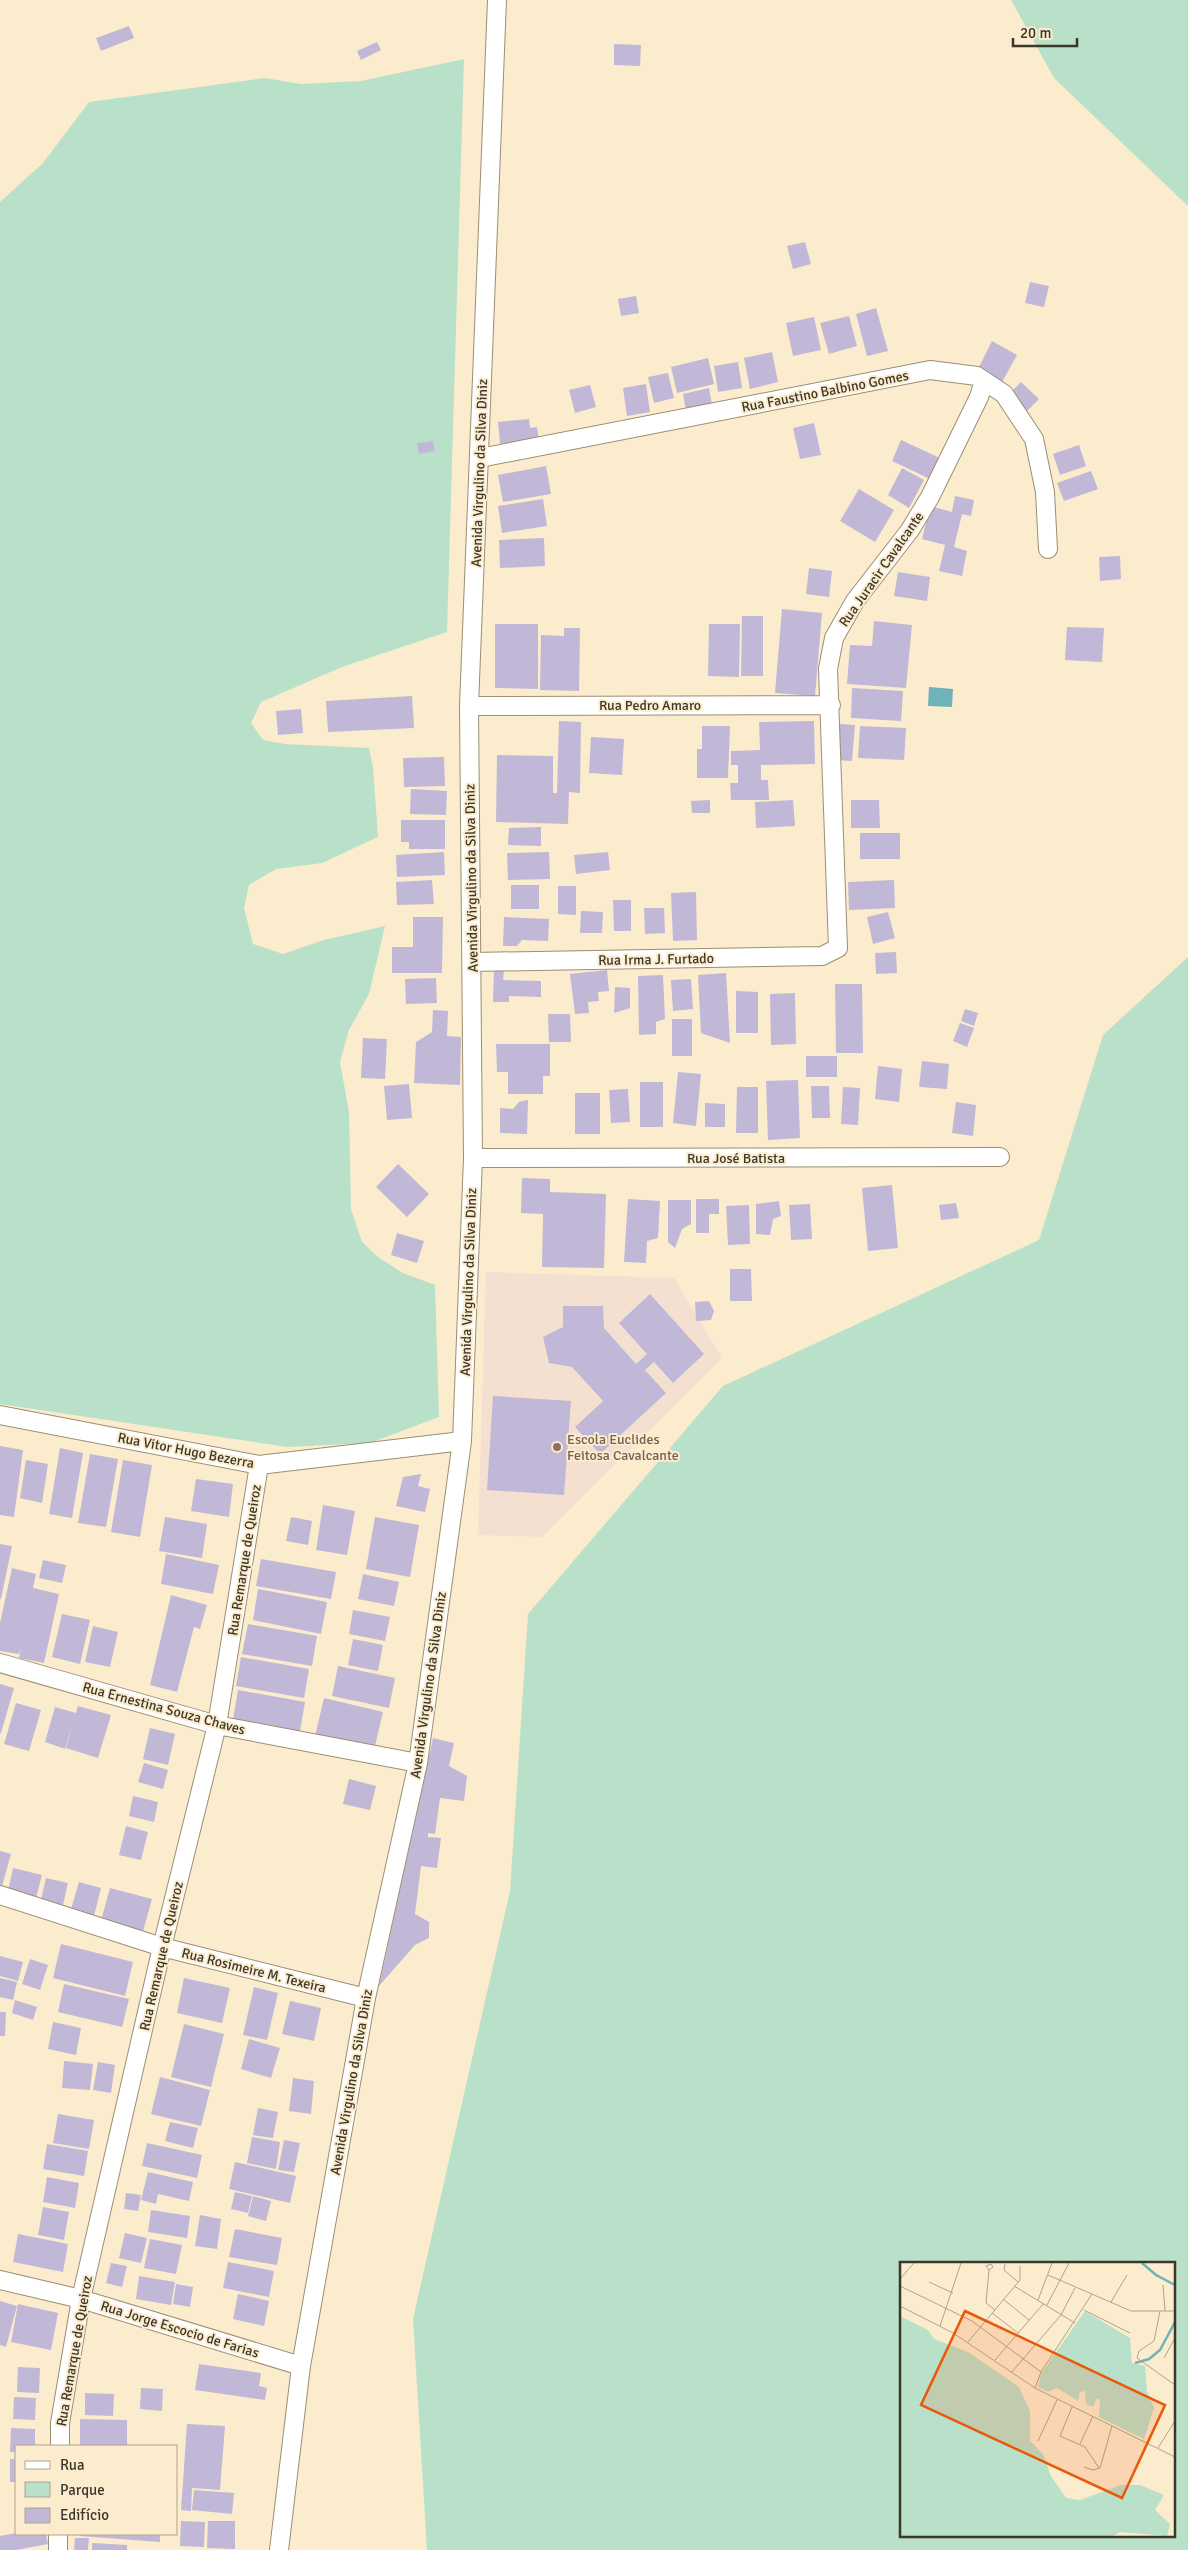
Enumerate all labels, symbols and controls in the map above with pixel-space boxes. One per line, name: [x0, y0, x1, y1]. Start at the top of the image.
scale bar: [1013, 15, 1077, 47]
text: 20 m: [1020, 24, 1051, 42]
street label: Rua Faustino Balbino Gomes: [740, 367, 910, 416]
street label: Avenida Virgulino da Silva Diniz: [468, 379, 491, 568]
street label: Rua Juracir Cavalcante: [835, 508, 928, 630]
street label: Rua Pedro Amaro: [599, 697, 701, 714]
street label: Avenida Virgulino da Silva Diniz: [461, 784, 482, 972]
street label: Rua Irma J. Furtado: [598, 950, 714, 969]
street label: Rua José Batista: [687, 1150, 785, 1167]
street label: Avenida Virgulino da Silva Diniz: [457, 1188, 480, 1377]
street label: Rua Vitor Hugo Bezerra: [116, 1429, 256, 1472]
place label: Escola Euclides Feitosa Cavalcante: [567, 1431, 679, 1464]
marker: Escola Euclides Feitosa Cavalcante: [551, 1441, 563, 1453]
street label: Rua Remarque de Queiroz: [224, 1483, 265, 1637]
street label: Avenida Virgulino da Silva Diniz: [407, 1591, 450, 1780]
street label: Rua Ernestina Souza Chaves: [81, 1679, 247, 1738]
street label: Rua Remarque de Queiroz: [136, 1880, 187, 2032]
street label: Rua Rosimeire M. Texeira: [180, 1944, 328, 1997]
street label: Avenida Virgulino da Silva Diniz: [327, 1988, 376, 2176]
inset map: [900, 2262, 1176, 2538]
street label: Rua Remarque de Queiroz: [53, 2274, 96, 2428]
street label: Rua Jorge Escocio de Farias: [99, 2297, 261, 2362]
legend: [15, 2445, 178, 2535]
text: Rua: [60, 2456, 85, 2474]
text: Parque: [60, 2481, 105, 2499]
text: Edifício: [60, 2506, 109, 2524]

